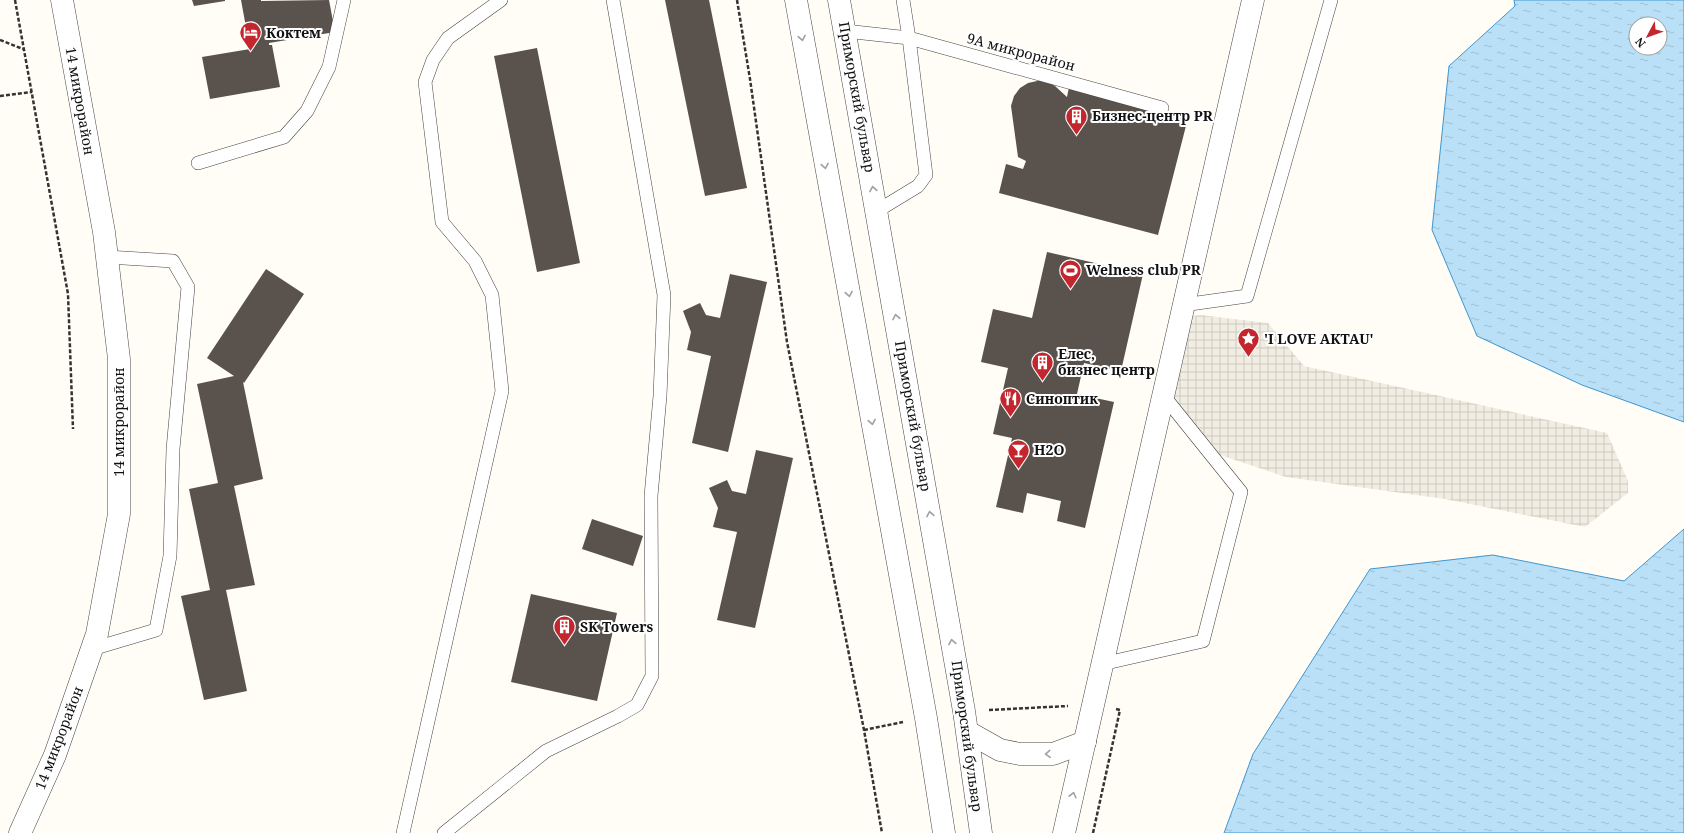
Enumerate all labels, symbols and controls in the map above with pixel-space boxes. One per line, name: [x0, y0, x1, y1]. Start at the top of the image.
north arrow: [1628, 16, 1668, 56]
hotel icon: Коктем: [237, 20, 263, 53]
street label: Приморский бульвар: [835, 20, 880, 174]
place label: Коктем: [266, 23, 321, 42]
street label: 9А микрорайон: [965, 28, 1077, 75]
text: N: [1631, 34, 1649, 51]
one-way arrow: [798, 35, 806, 42]
street label: 14 микрорайон: [62, 45, 99, 156]
building icon: Бизнес-центр PR: [1063, 103, 1089, 136]
place label: Бизнес-центр PR: [1092, 106, 1214, 125]
one-way arrow: [820, 163, 829, 170]
one-way arrow: [869, 186, 878, 192]
sports icon: Welness club PR: [1057, 257, 1083, 290]
place label: Welness club PR: [1086, 260, 1202, 279]
one-way arrow: [844, 291, 852, 297]
one-way arrow: [892, 314, 901, 320]
place icon: 'I LOVE AKTAU': [1236, 326, 1262, 359]
place label: 'I LOVE AKTAU': [1264, 329, 1374, 348]
street label: Приморский бульвар: [891, 339, 936, 493]
place label: Елес, бизнес центр: [1058, 344, 1155, 379]
building icon: Елес, бизнес центр: [1029, 349, 1055, 382]
street label: 14 микрорайон: [109, 367, 128, 477]
restaurant icon: Синоптик: [998, 386, 1024, 419]
place label: Синоптик: [1026, 389, 1098, 408]
one-way arrow: [867, 419, 876, 425]
bar icon: H2O: [1005, 437, 1031, 470]
place label: H2O: [1034, 440, 1064, 459]
one-way arrow: [926, 511, 935, 517]
building icon: SK Towers: [551, 614, 577, 647]
place label: SK Towers: [580, 617, 654, 636]
one-way arrow: [949, 639, 957, 645]
street label: Приморский бульвар: [947, 659, 988, 813]
street label: 14 микрорайон: [30, 683, 87, 792]
one-way arrow: [1045, 749, 1051, 758]
one-way arrow: [1068, 792, 1076, 798]

